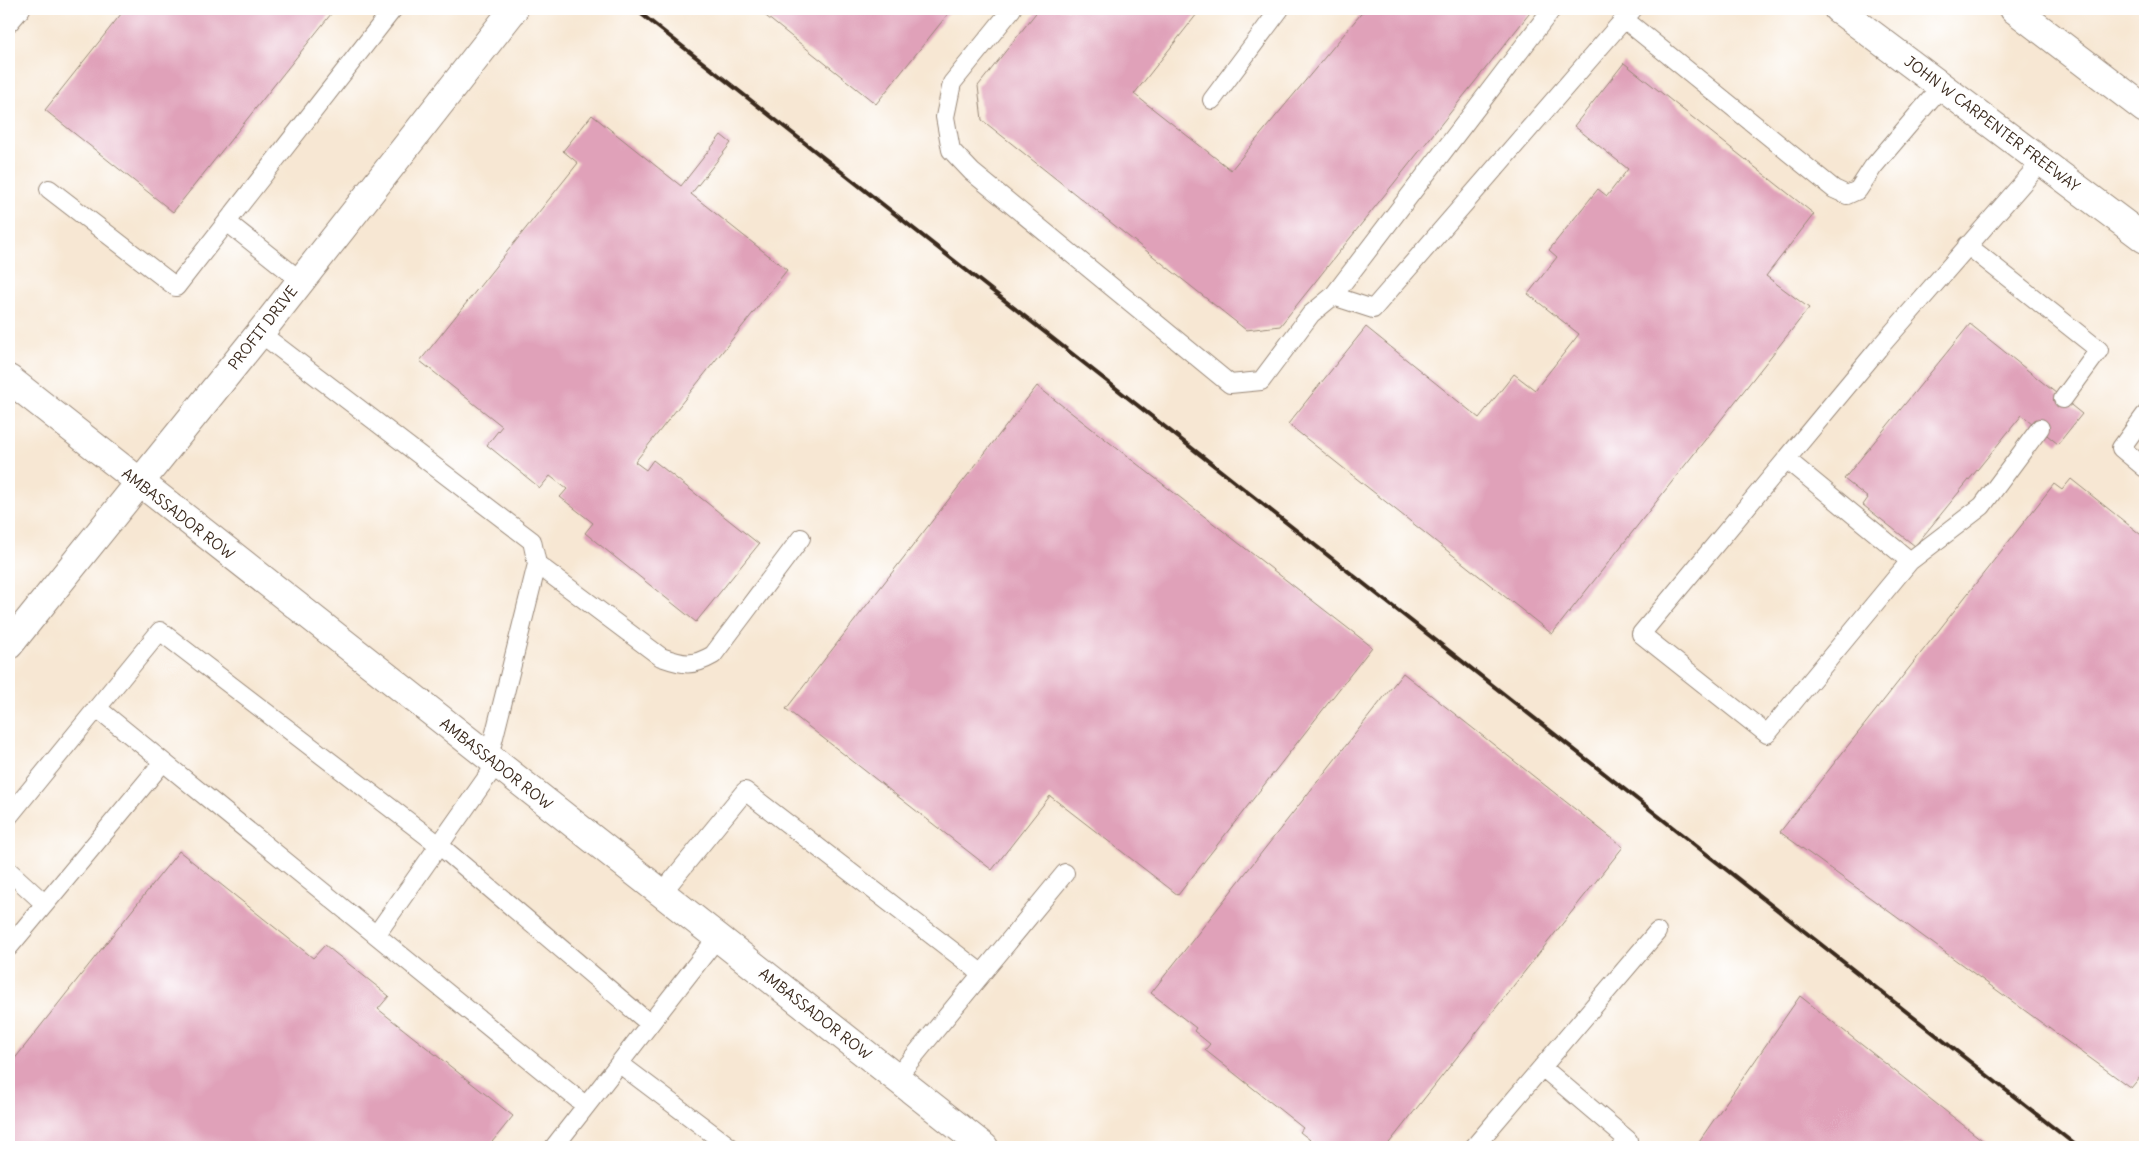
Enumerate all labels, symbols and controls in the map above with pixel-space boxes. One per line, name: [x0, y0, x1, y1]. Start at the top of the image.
street label: JOHN W CARPENTER FREEWAY: [1901, 51, 2084, 196]
street label: PROFIT DRIVE: [224, 282, 301, 374]
street label: AMBASSADOR ROW: [118, 464, 239, 564]
street label: AMBASSADOR ROW: [436, 714, 557, 814]
street label: AMBASSADOR ROW: [755, 964, 876, 1064]

